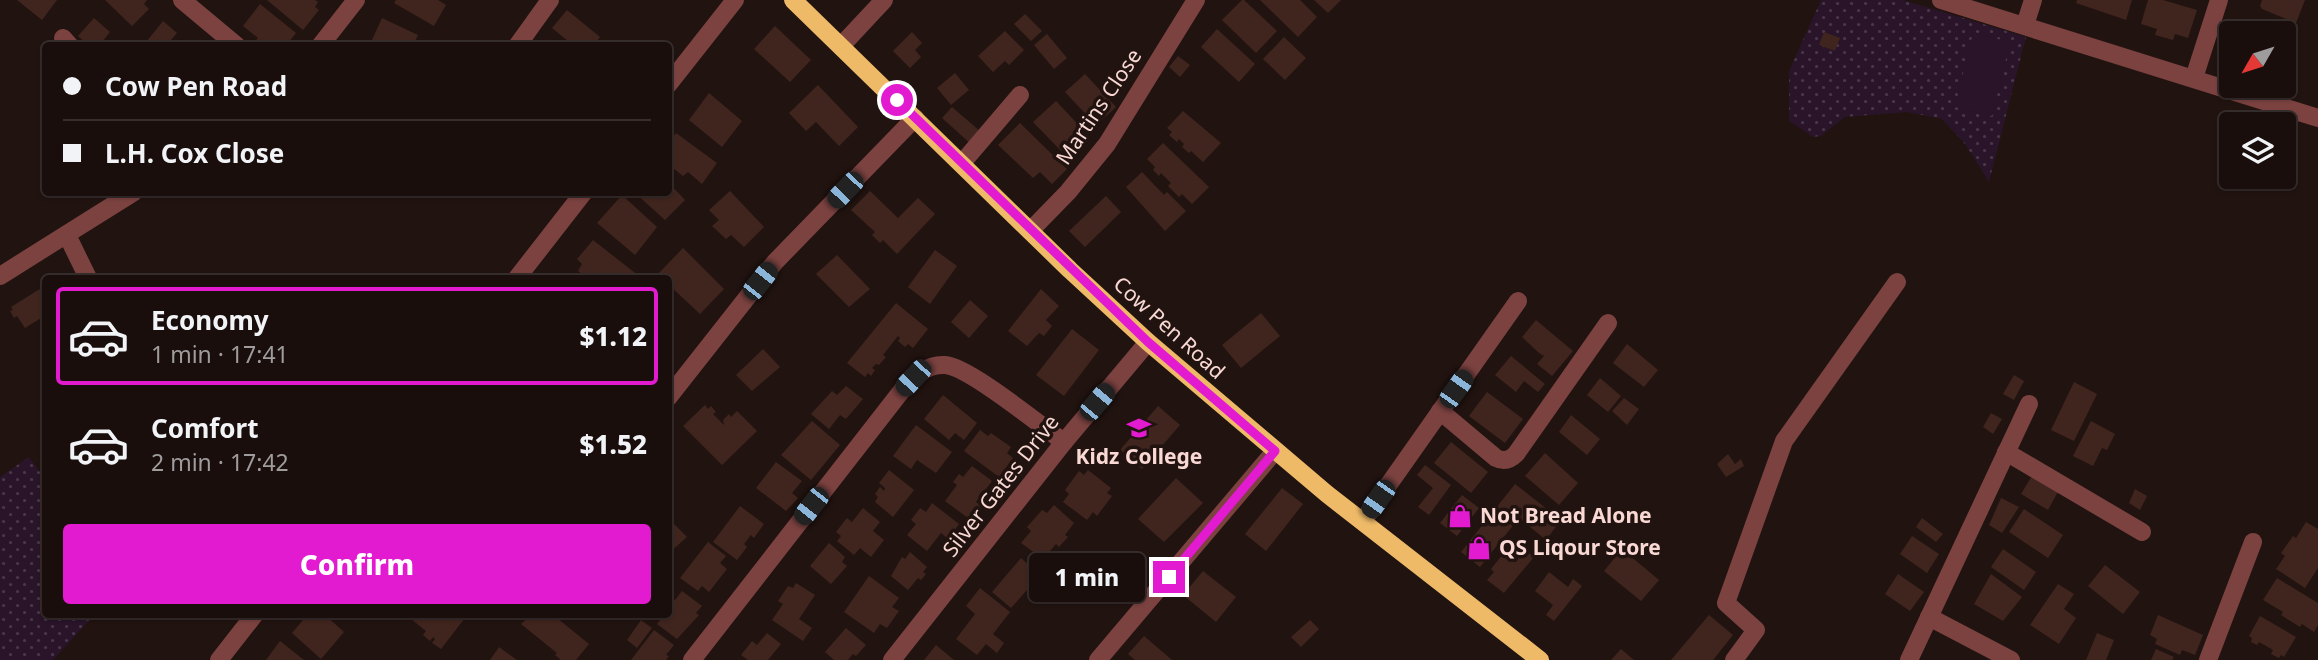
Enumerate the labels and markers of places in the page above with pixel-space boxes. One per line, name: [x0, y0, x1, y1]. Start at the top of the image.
school or university icon: Kidz College: [1125, 414, 1153, 442]
place label: Kidz College: [1076, 442, 1202, 470]
place label: Not Bread Alone: [1480, 501, 1652, 529]
shop icon: Not Bread Alone: [1446, 502, 1474, 530]
place label: QS Liqour Store: [1499, 533, 1661, 561]
shop icon: QS Liqour Store: [1465, 534, 1493, 562]

